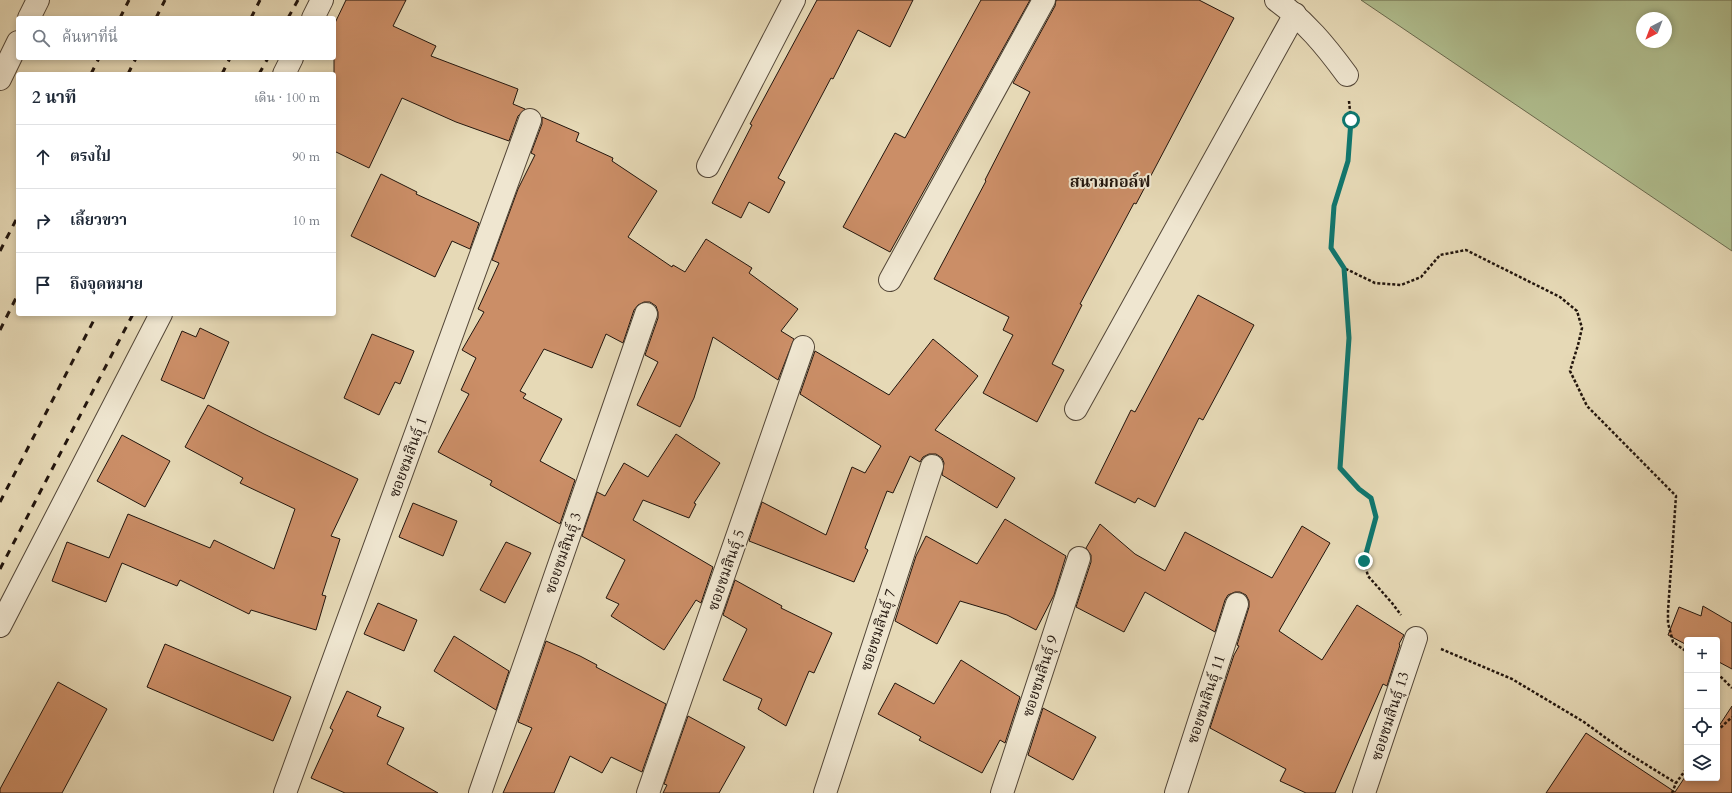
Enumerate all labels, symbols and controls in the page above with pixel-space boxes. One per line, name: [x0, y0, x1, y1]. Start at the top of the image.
north arrow: [1636, 12, 1672, 48]
search box: [16, 16, 336, 60]
icon: search: [30, 27, 52, 49]
text: ค้นหาที่นี่: [62, 27, 118, 47]
text: 2 นาที: [32, 86, 76, 109]
text: เดิน · 100 m: [254, 89, 320, 107]
route start: [1342, 111, 1360, 129]
icon: ahead: [32, 146, 54, 168]
text: ตรงไป: [70, 146, 111, 166]
text: 90 m: [292, 148, 320, 166]
district label: สนามกอล์ฟ: [1070, 171, 1150, 193]
icon: right: [32, 210, 54, 232]
text: เลี้ยวขวา: [70, 210, 127, 230]
text: 10 m: [292, 212, 320, 230]
icon: arrive: [32, 274, 54, 296]
text: ถึงจุดหมาย: [70, 274, 143, 294]
street label: ซอยชมสินธุ์ 1: [384, 414, 433, 501]
street label: ซอยชมสินธุ์ 3: [540, 510, 587, 597]
street label: ซอยชมสินธุ์ 5: [703, 527, 750, 614]
route end: [1355, 552, 1373, 570]
street label: ซอยชมสินธุ์ 7: [855, 586, 902, 674]
street label: ซอยชมสินธุ์ 9: [1017, 632, 1064, 720]
map controls: [1684, 637, 1720, 781]
button: +: [1684, 637, 1720, 673]
street label: ซอยชมสินธุ์ 11: [1182, 652, 1231, 746]
street label: ซอยชมสินธุ์ 13: [1366, 669, 1415, 763]
button: −: [1684, 673, 1720, 709]
button: locate: [1684, 709, 1720, 745]
button: layers: [1684, 745, 1720, 781]

